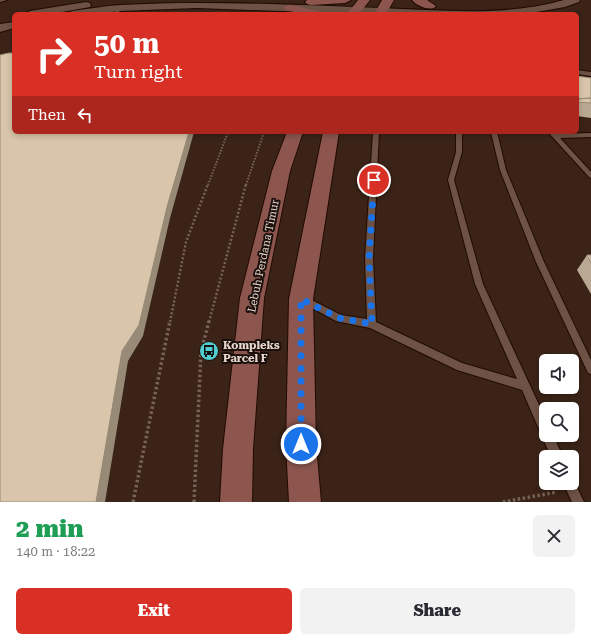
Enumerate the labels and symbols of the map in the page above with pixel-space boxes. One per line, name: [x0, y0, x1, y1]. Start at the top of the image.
pin: [357, 163, 391, 197]
street label: Lebuh Perdana Timur: [245, 198, 282, 314]
place label: Kompleks Parcel F: [223, 339, 280, 365]
bus stop icon: Kompleks Parcel F: [198, 340, 220, 362]
position arrow: [280, 423, 322, 465]

